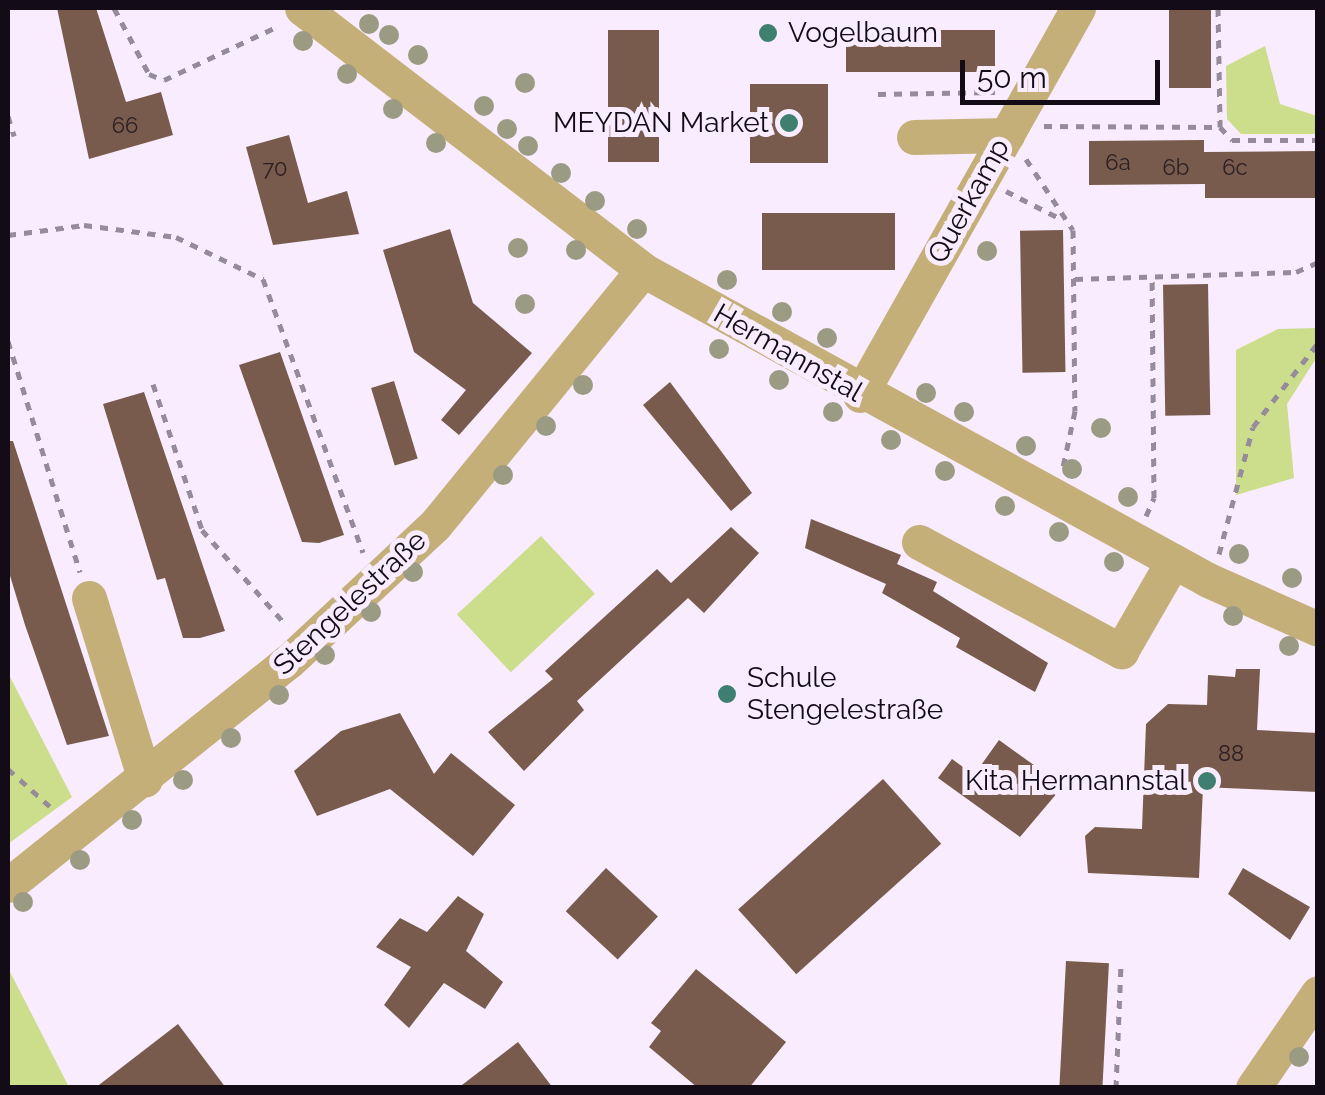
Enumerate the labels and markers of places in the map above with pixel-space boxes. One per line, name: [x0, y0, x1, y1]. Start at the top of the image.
place label: Vogelbaum: [788, 16, 938, 50]
marker: Vogelbaum: [757, 22, 779, 44]
place label: MEYDAN Market: [553, 106, 769, 140]
marker: MEYDAN Market: [778, 112, 800, 134]
place label: Schule Stengelestraße: [747, 661, 943, 727]
marker: Schule Stengelestraße: [716, 683, 738, 705]
place label: Kita Hermannstal: [965, 764, 1187, 798]
marker: Kita Hermannstal: [1196, 770, 1218, 792]

